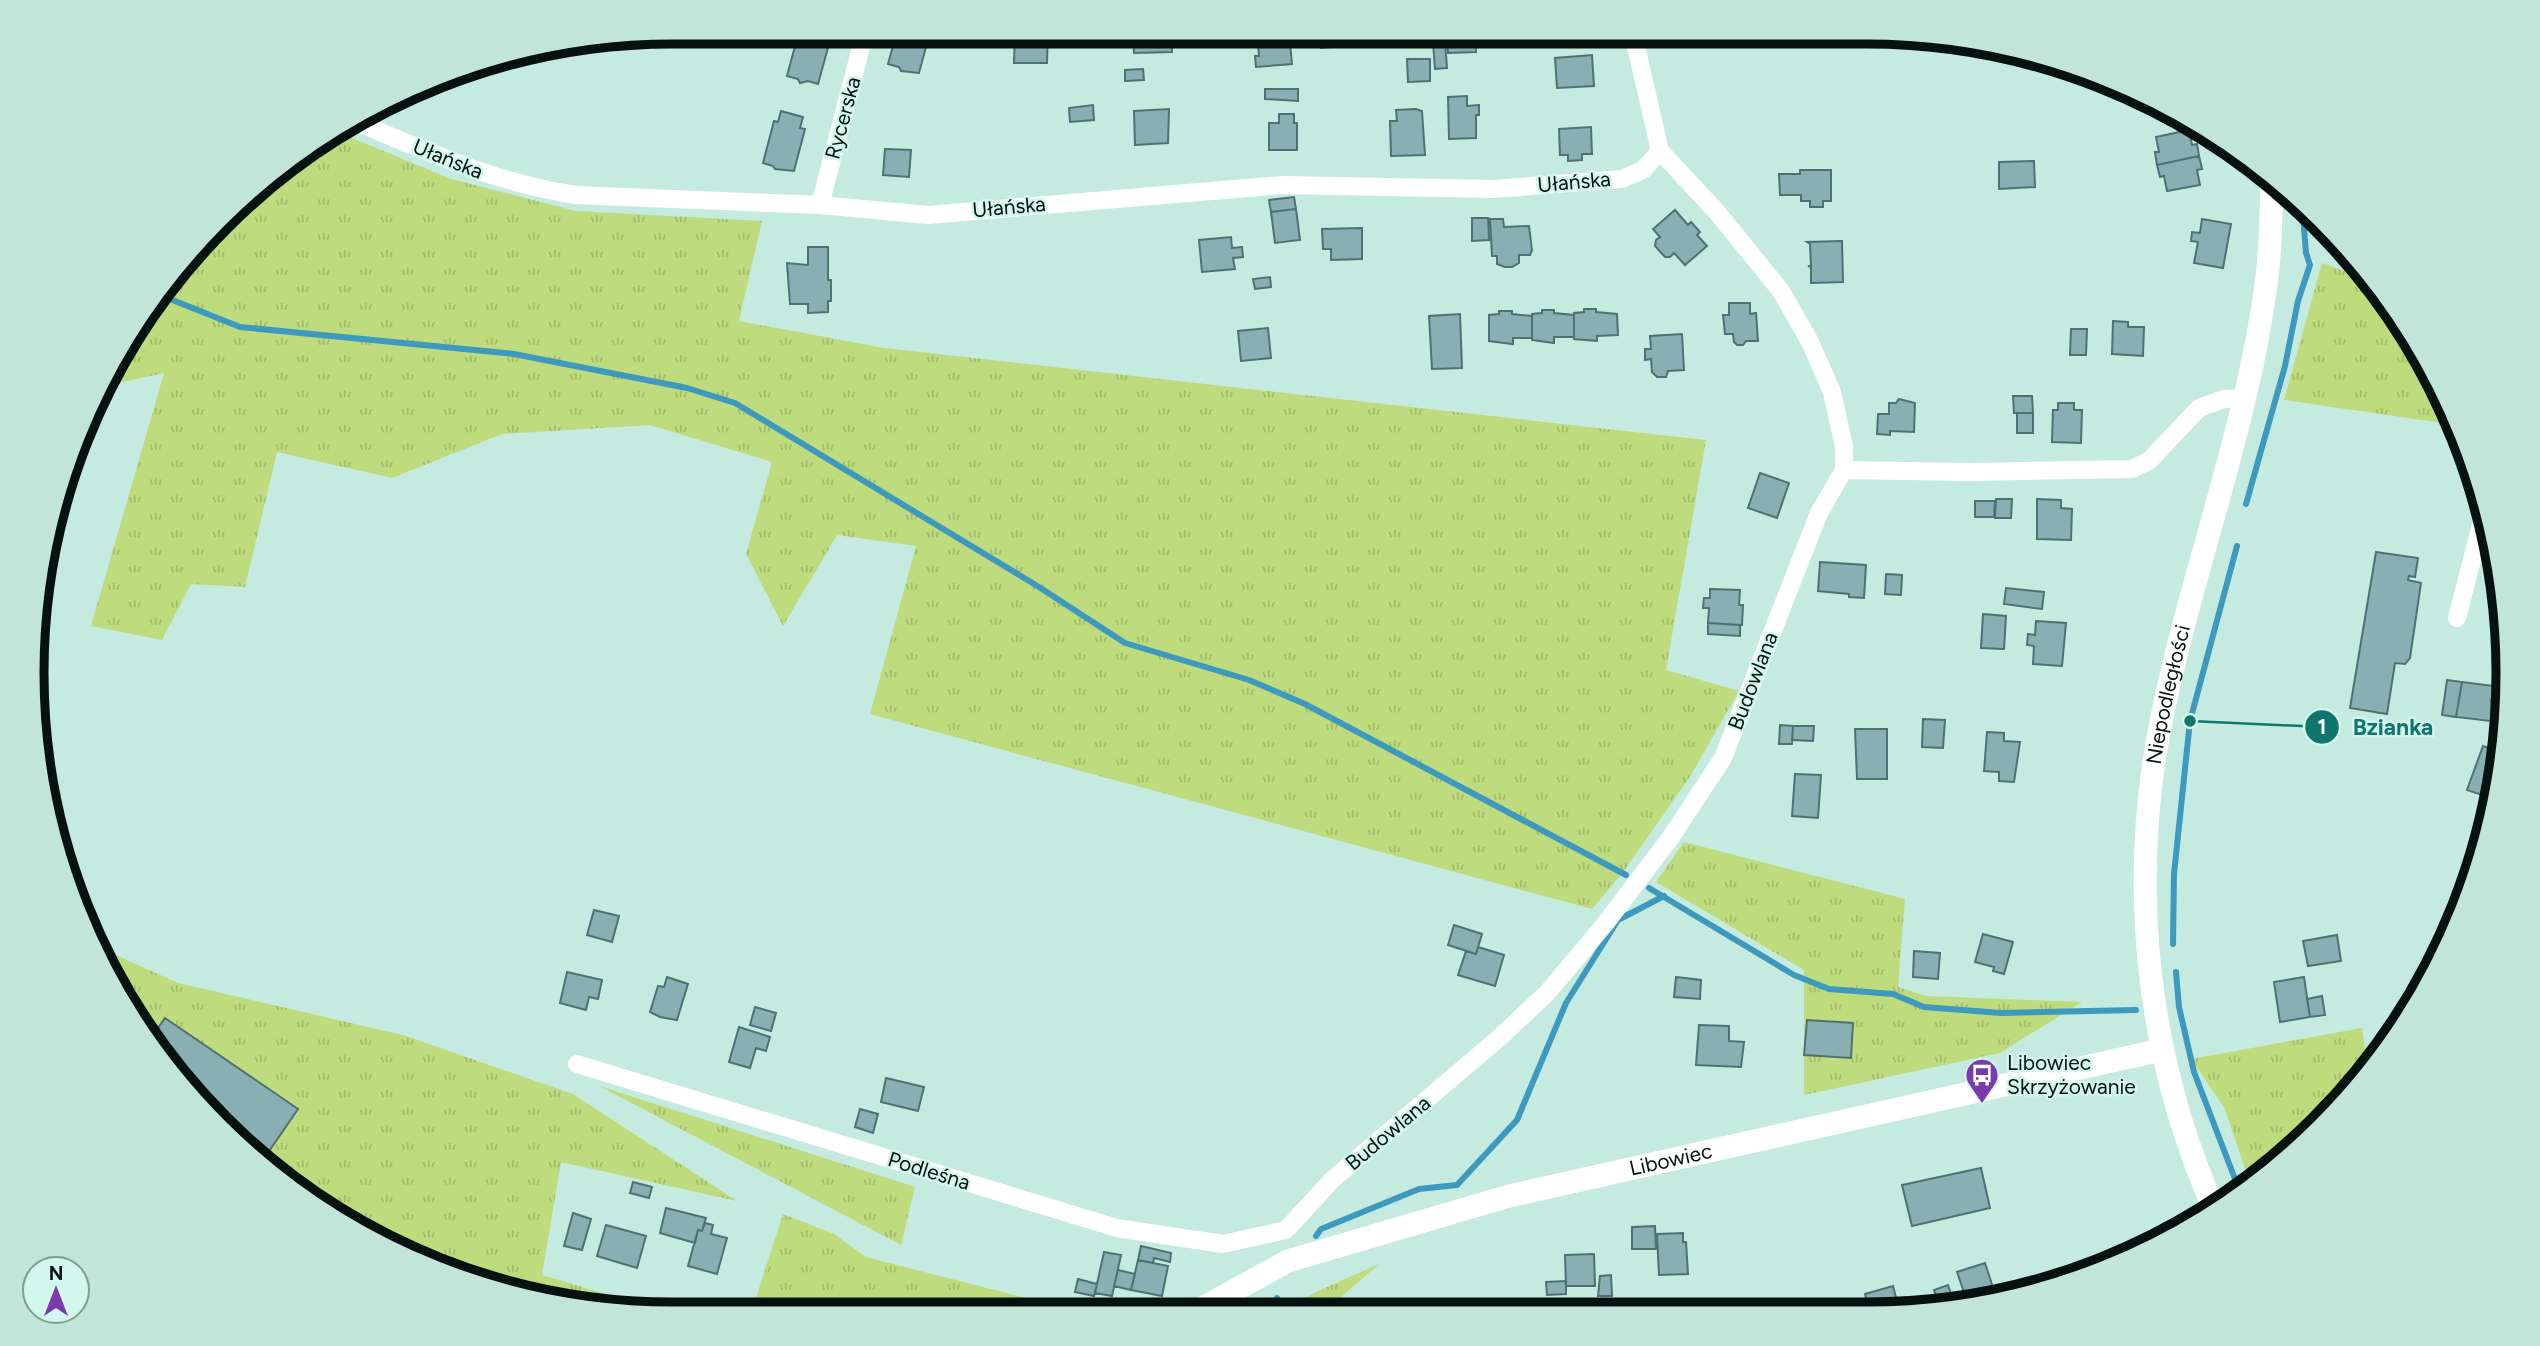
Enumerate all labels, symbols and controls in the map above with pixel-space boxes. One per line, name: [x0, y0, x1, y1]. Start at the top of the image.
street label: Rycerska: [820, 74, 865, 162]
street label: Ułańska: [409, 133, 487, 184]
street label: Ułańska: [1536, 166, 1612, 197]
street label: Ułańska: [971, 191, 1047, 222]
street label: Niepodległości: [2141, 622, 2195, 766]
street label: Budowlana: [1722, 628, 1783, 733]
callout: Bzianka: [2304, 705, 2448, 749]
text: Bzianka: [2353, 713, 2433, 741]
text: 1: [2318, 714, 2326, 739]
place label: Libowiec Skrzyżowanie: [2007, 1050, 2136, 1099]
bus stop icon: Libowiec Skrzyżowanie: [1963, 1056, 2001, 1105]
street label: Budowlana: [1340, 1090, 1435, 1175]
street label: Libowiec: [1627, 1138, 1715, 1181]
street label: Podleśna: [885, 1146, 973, 1195]
north arrow: [21, 1255, 91, 1325]
text: N: [49, 1262, 63, 1285]

